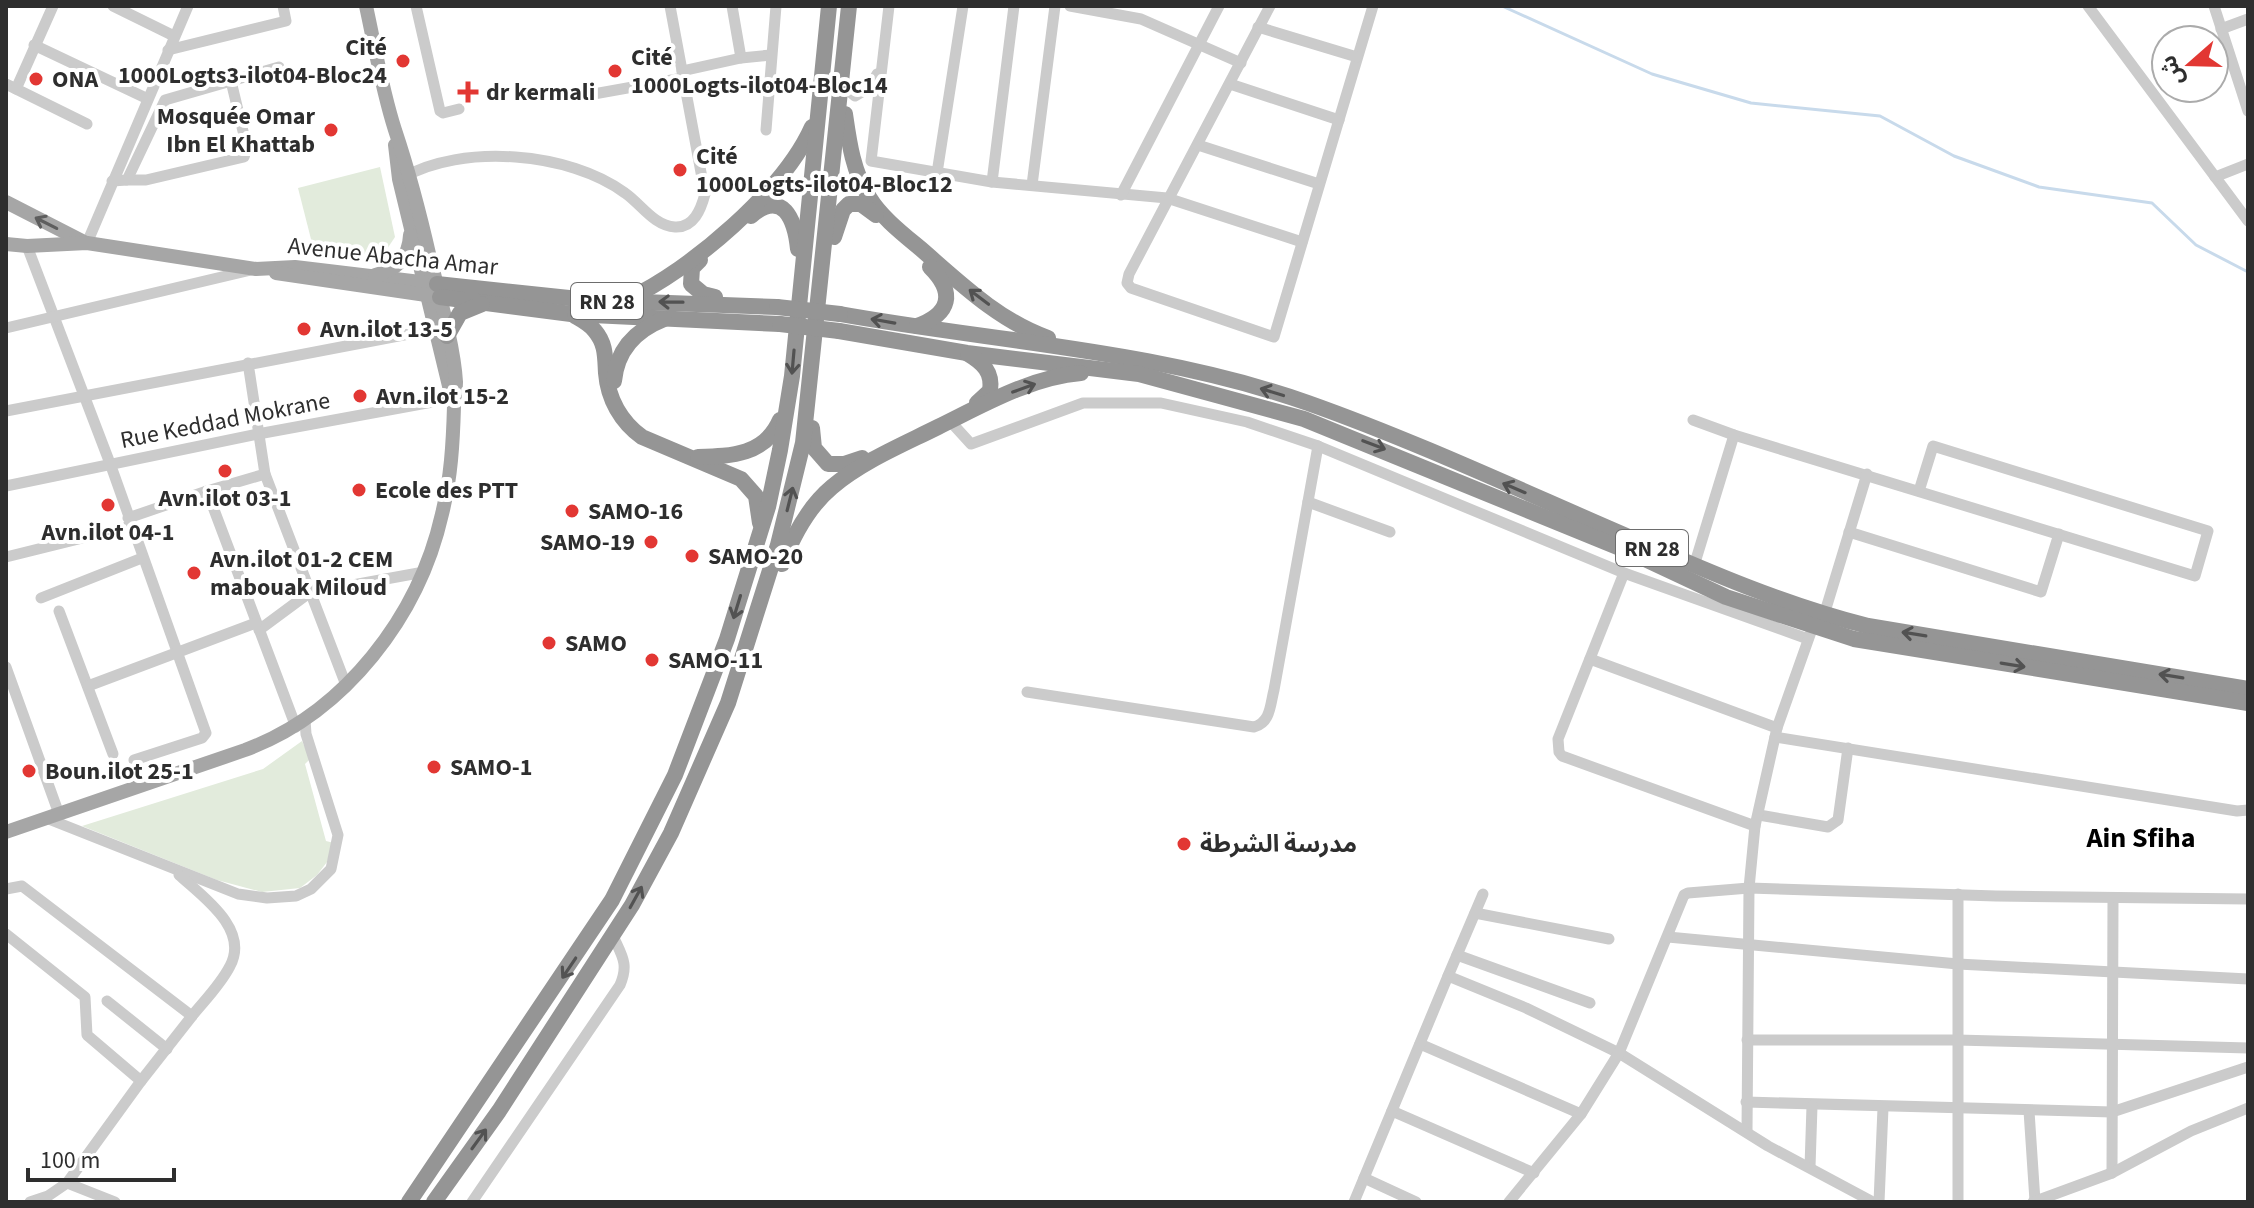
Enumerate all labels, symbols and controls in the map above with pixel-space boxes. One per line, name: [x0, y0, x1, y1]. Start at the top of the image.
north arrow: [2150, 24, 2230, 104]
place label: Cité 1000Logts3-ilot04-Bloc24: [118, 30, 387, 93]
place label: Cité 1000Logts-ilot04-Bloc14: [631, 40, 888, 103]
text: ش: [2152, 51, 2192, 90]
marker: Cité 1000Logts3-ilot04-Bloc24: [394, 52, 412, 70]
place label: ONA: [52, 62, 98, 97]
marker: Cité 1000Logts-ilot04-Bloc14: [606, 62, 624, 80]
marker: ONA: [27, 70, 45, 88]
place label: dr kermali: [486, 75, 595, 110]
marker: dr kermali: [457, 81, 479, 103]
place label: Mosquée Omar Ibn El Khattab: [157, 99, 315, 162]
marker: Mosquée Omar Ibn El Khattab: [322, 121, 340, 139]
place label: Cité 1000Logts-ilot04-Bloc12: [696, 139, 953, 202]
marker: Cité 1000Logts-ilot04-Bloc12: [671, 161, 689, 179]
one-way arrow: [35, 215, 59, 230]
street label: Avenue Abacha Amar: [286, 228, 500, 285]
road number: RN 28: [571, 283, 643, 319]
one-way arrow: [969, 289, 990, 306]
one-way arrow: [658, 294, 685, 310]
place label: Avn.ilot 13-5: [319, 312, 453, 347]
one-way arrow: [871, 313, 897, 328]
marker: Avn.ilot 13-5: [295, 320, 313, 338]
one-way arrow: [785, 348, 800, 375]
place label: Avn.ilot 15-2: [375, 379, 509, 414]
one-way arrow: [1011, 380, 1036, 395]
street label: Rue Keddad Mokrane: [117, 383, 333, 458]
one-way arrow: [1260, 384, 1286, 399]
marker: Avn.ilot 15-2: [351, 387, 369, 405]
one-way arrow: [1361, 439, 1386, 453]
marker: Avn.ilot 03-1: [216, 462, 234, 480]
place label: Ecole des PTT: [375, 473, 518, 508]
one-way arrow: [1502, 479, 1527, 494]
place label: Avn.ilot 03-1: [158, 481, 292, 516]
marker: Ecole des PTT: [350, 481, 368, 499]
one-way arrow: [783, 487, 798, 513]
place label: SAMO-16: [588, 494, 683, 529]
marker: Avn.ilot 04-1: [99, 496, 117, 514]
marker: SAMO-16: [563, 502, 581, 520]
place label: Avn.ilot 04-1: [41, 515, 175, 550]
place label: SAMO-19: [540, 525, 635, 560]
road number: RN 28: [1616, 530, 1688, 566]
marker: SAMO-19: [642, 533, 660, 551]
place label: SAMO-20: [708, 539, 803, 574]
place label: Avn.ilot 01-2 CEM mabouak Miloud: [209, 542, 393, 605]
marker: SAMO-20: [683, 547, 701, 565]
marker: Avn.ilot 01-2 CEM mabouak Miloud: [185, 564, 203, 582]
one-way arrow: [729, 593, 744, 619]
place label: SAMO: [565, 626, 627, 661]
one-way arrow: [1902, 626, 1928, 641]
marker: SAMO: [540, 634, 558, 652]
place label: SAMO-11: [668, 643, 763, 678]
marker: SAMO-11: [643, 651, 661, 669]
one-way arrow: [2000, 658, 2026, 673]
one-way arrow: [2159, 668, 2184, 683]
place label: SAMO-1: [450, 750, 532, 785]
place label: Boun.ilot 25-1: [45, 754, 194, 789]
marker: SAMO-1: [425, 758, 443, 776]
marker: Boun.ilot 25-1: [20, 762, 38, 780]
district label: Ain Sfiha: [2086, 818, 2195, 858]
place label: مدرسة الشرطة: [1200, 827, 1357, 862]
marker: مدرسة الشرطة: [1175, 835, 1193, 853]
one-way arrow: [628, 886, 644, 909]
one-way arrow: [560, 956, 577, 978]
one-way arrow: [471, 1128, 487, 1150]
scale bar: [28, 1132, 174, 1182]
text: 100 m: [40, 1143, 100, 1178]

